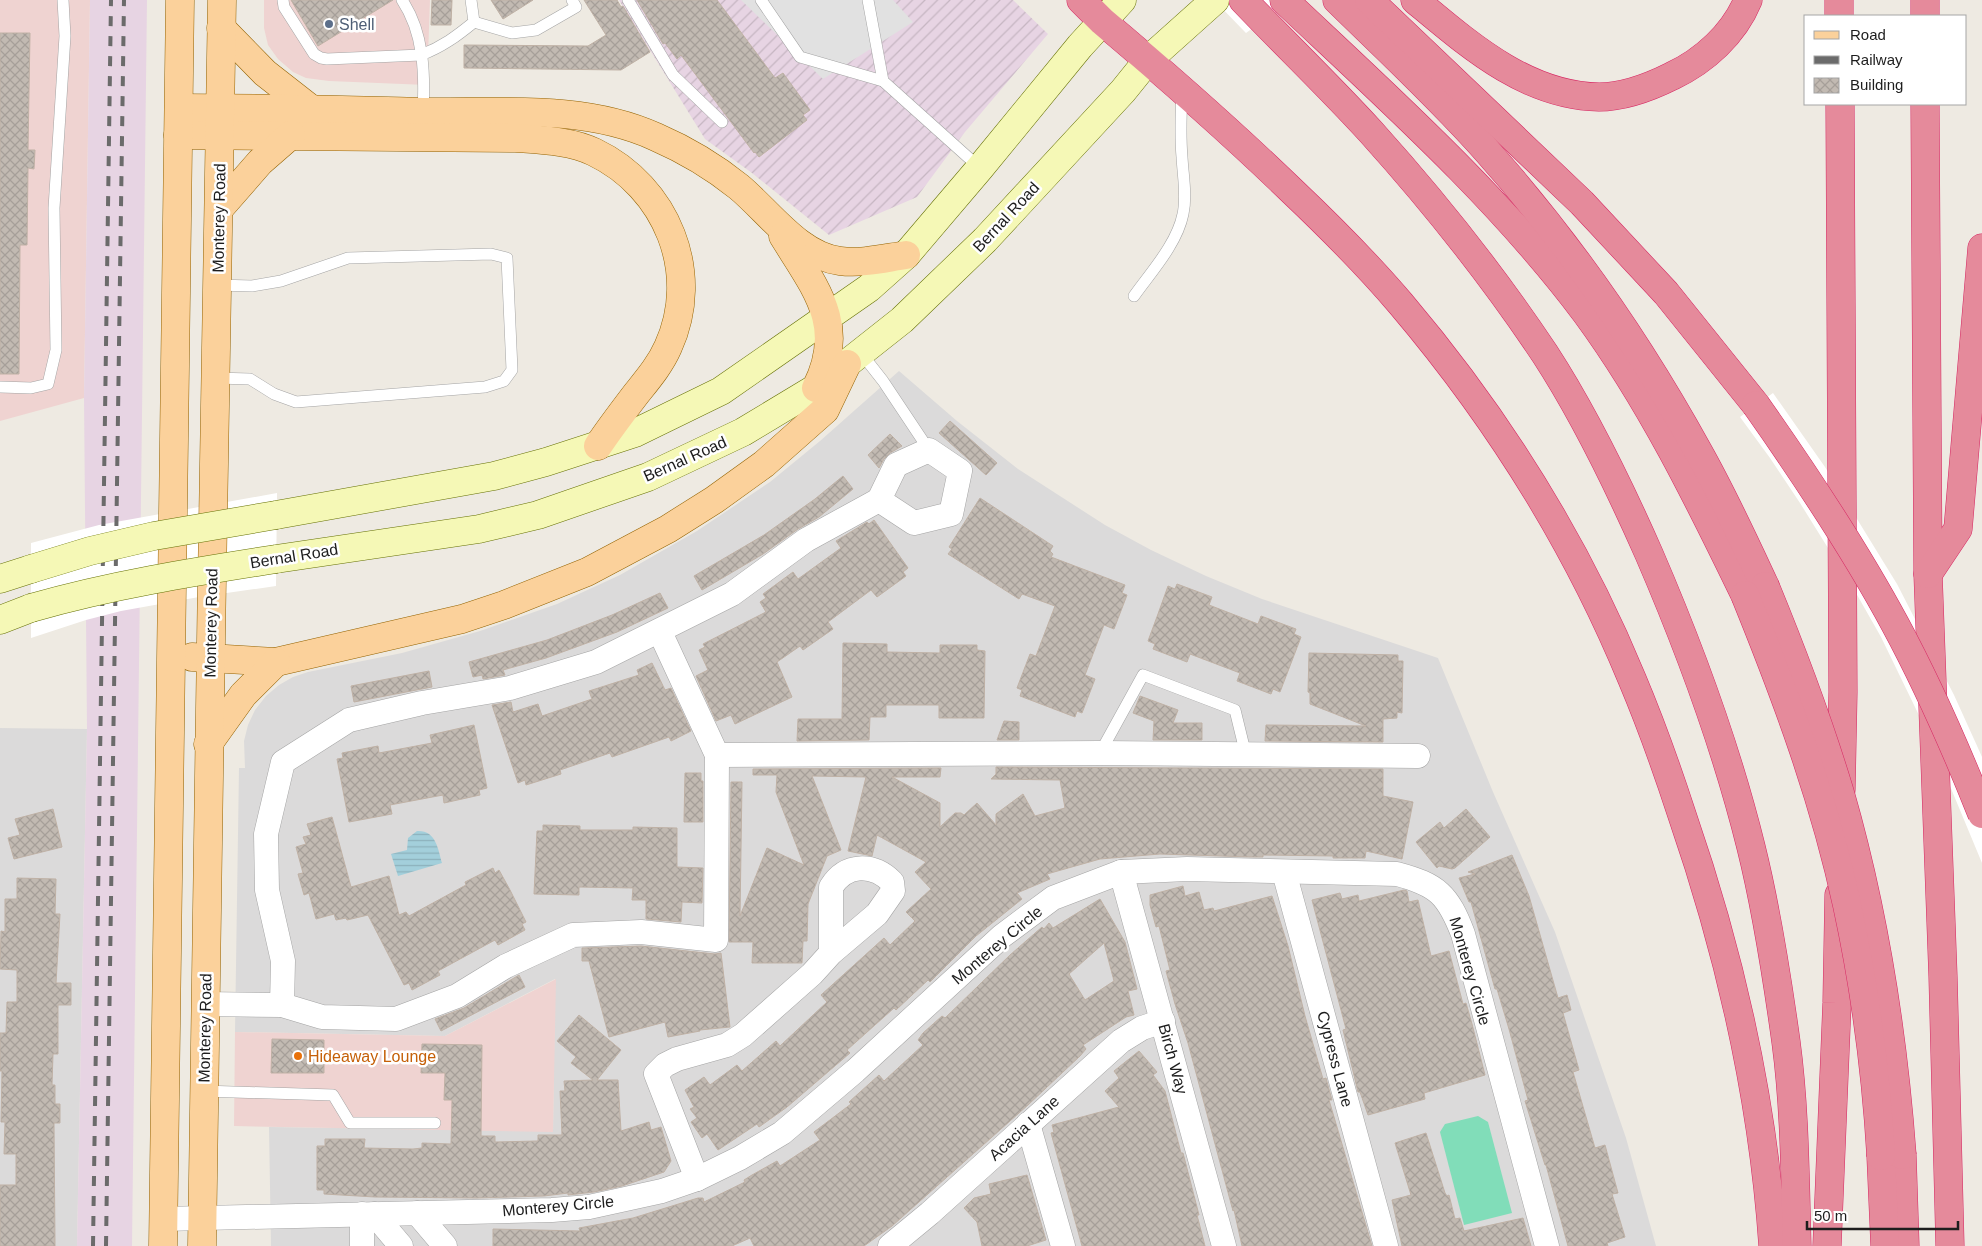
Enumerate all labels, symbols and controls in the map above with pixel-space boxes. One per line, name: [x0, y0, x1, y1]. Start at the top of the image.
legend: [1804, 15, 1967, 105]
place label: Shell: [339, 16, 375, 33]
marker: Shell: [323, 18, 335, 30]
text: Road: [1850, 26, 1886, 43]
text: Railway: [1850, 51, 1903, 68]
text: Building: [1850, 76, 1903, 93]
street label: Monterey Road: [210, 163, 228, 273]
street label: Bernal Road: [969, 179, 1043, 255]
street label: Bernal Road: [641, 433, 729, 485]
street label: Bernal Road: [249, 541, 339, 571]
street label: Monterey Road: [202, 568, 220, 678]
street label: Monterey Circle: [949, 902, 1045, 988]
street label: Monterey Circle: [1446, 915, 1494, 1027]
street label: Monterey Road: [196, 973, 214, 1083]
street label: Cypress Lane: [1314, 1009, 1356, 1109]
street label: Birch Way: [1155, 1022, 1191, 1096]
place label: Hideaway Lounge: [308, 1048, 436, 1065]
marker: Hideaway Lounge: [292, 1050, 304, 1062]
street label: Acacia Lane: [986, 1092, 1062, 1164]
street label: Monterey Circle: [501, 1193, 615, 1219]
scale bar: [1807, 1198, 1958, 1230]
text: 50 m: [1814, 1207, 1847, 1224]

